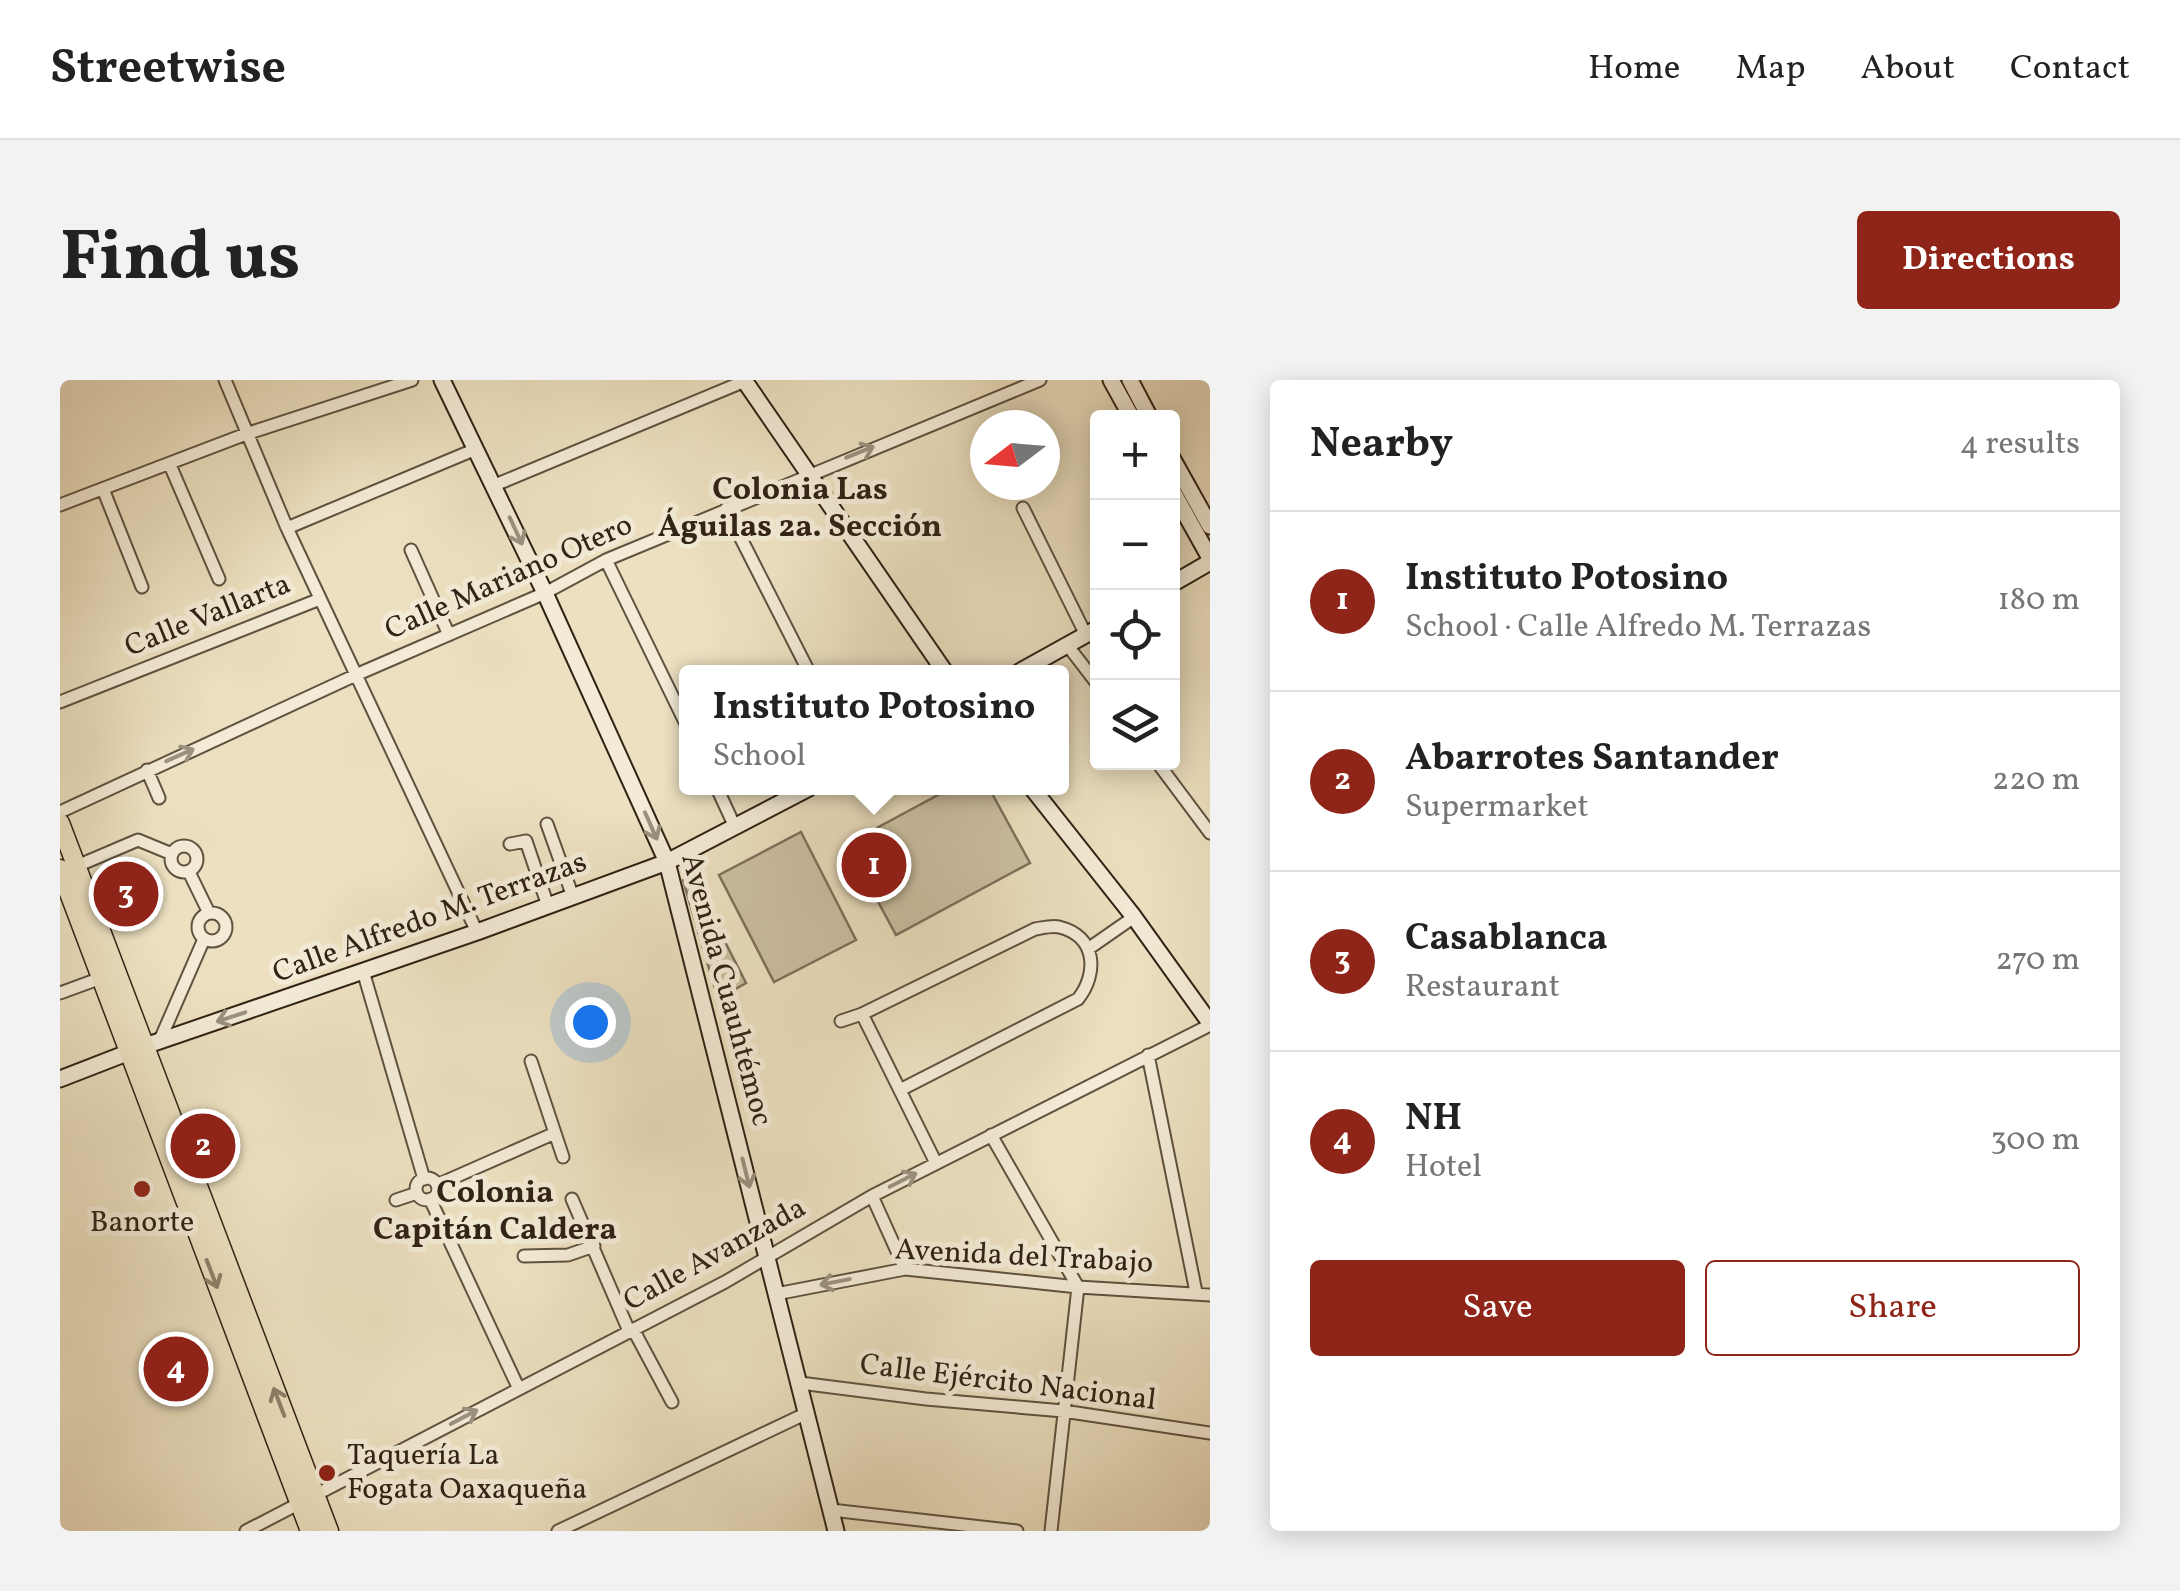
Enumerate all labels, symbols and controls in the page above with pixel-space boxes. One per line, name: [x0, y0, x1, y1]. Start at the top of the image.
text: Streetwise: [50, 36, 286, 103]
text: Home: [1588, 45, 1680, 93]
text: Map: [1735, 45, 1806, 93]
text: About: [1861, 45, 1955, 93]
text: Contact: [2010, 45, 2130, 93]
text: Find us: [60, 211, 300, 309]
button: Directions: [1857, 211, 2120, 309]
north arrow: [970, 410, 1060, 500]
map controls: [1090, 410, 1180, 770]
button: +: [1090, 410, 1180, 500]
text: Nearby: [1310, 416, 1453, 475]
text: 4 results: [1960, 423, 2080, 467]
one-way arrow: [844, 442, 875, 460]
district label: Colonia Las Águilas 2a. Sección: [658, 469, 942, 550]
button: −: [1090, 500, 1180, 590]
street label: Calle Mariano Otero: [379, 505, 639, 651]
one-way arrow: [507, 515, 526, 545]
text: Instituto Potosino: [1405, 553, 1728, 606]
street label: Calle Vallarta: [119, 564, 297, 668]
text: 1: [1336, 579, 1349, 623]
text: 180 m: [1997, 579, 2080, 623]
button: locate: [1090, 590, 1180, 680]
text: School · Calle Alfredo M. Terrazas: [1405, 606, 1871, 650]
popup: [679, 665, 1069, 795]
button: layers: [1090, 680, 1180, 770]
text: Instituto Potosino: [712, 682, 1036, 735]
text: Abarrotes Santander: [1405, 733, 1779, 786]
text: School: [712, 735, 806, 779]
one-way arrow: [164, 745, 195, 763]
text: 2: [1334, 759, 1351, 803]
text: 220 m: [1992, 759, 2080, 803]
text: Supermarket: [1405, 786, 1589, 830]
one-way arrow: [642, 810, 661, 840]
pin: 1: [842, 828, 906, 902]
street label: Calle Alfredo M. Terrazas: [267, 842, 593, 994]
street label: Avenida Cuauhtémoc: [669, 849, 783, 1131]
pin: 3: [94, 856, 158, 932]
text: Casablanca: [1405, 913, 1608, 966]
text: 3: [1334, 939, 1351, 983]
text: 270 m: [1995, 939, 2080, 983]
text: Restaurant: [1405, 966, 1560, 1010]
your location: [565, 997, 616, 1048]
one-way arrow: [216, 1009, 248, 1027]
text: NH: [1405, 1093, 1462, 1146]
pin: 2: [170, 1108, 236, 1184]
text: 4: [1333, 1119, 1352, 1163]
text: 300 m: [1990, 1119, 2080, 1163]
text: Hotel: [1405, 1146, 1482, 1190]
one-way arrow: [738, 1156, 756, 1188]
one-way arrow: [888, 1169, 918, 1189]
district label: Colonia Capitán Caldera: [373, 1172, 617, 1253]
marker: Banorte: [131, 1178, 153, 1200]
street label: Calle Avanzada: [616, 1188, 814, 1322]
place label: Banorte: [90, 1202, 194, 1244]
street label: Avenida del Trabajo: [894, 1229, 1154, 1285]
one-way arrow: [204, 1257, 222, 1288]
button: Save: [1310, 1260, 1685, 1356]
button: Share: [1705, 1260, 2080, 1356]
one-way arrow: [820, 1274, 852, 1293]
pin: 4: [144, 1332, 208, 1406]
street label: Calle Ejército Nacional: [858, 1344, 1158, 1422]
one-way arrow: [269, 1388, 287, 1419]
one-way arrow: [448, 1407, 478, 1426]
place label: Taquería La Fogata Oaxaqueña: [347, 1435, 587, 1511]
marker: Taquería La Fogata Oaxaqueña: [316, 1462, 338, 1484]

